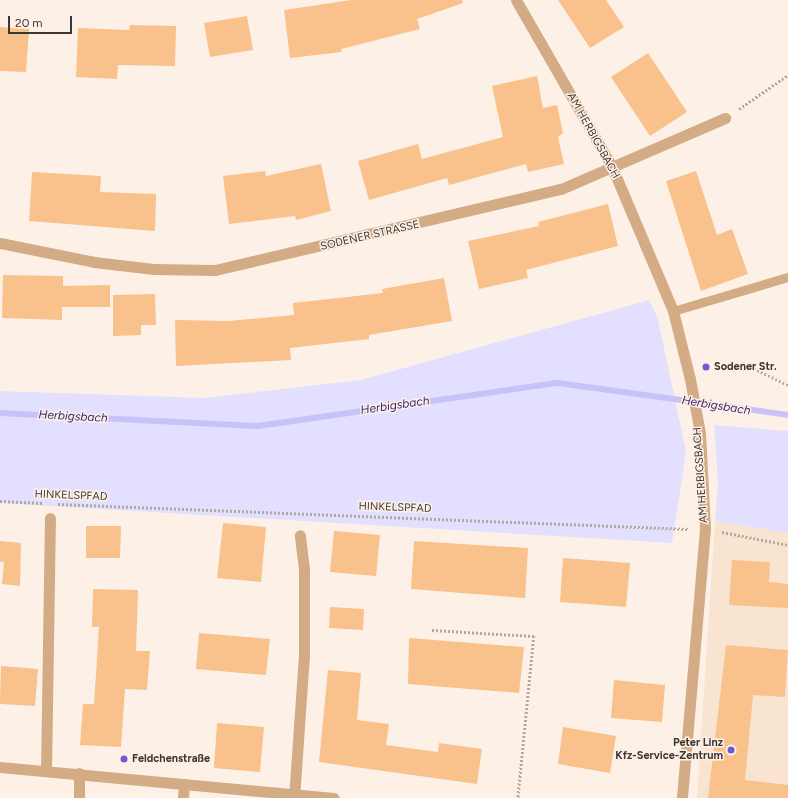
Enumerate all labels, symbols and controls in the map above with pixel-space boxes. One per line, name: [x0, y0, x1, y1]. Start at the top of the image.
scale bar: [10, 8, 74, 34]
text: 20 m: [15, 16, 43, 30]
street label: AM HERBIGSBACH: [564, 91, 622, 181]
street label: SODENER STRASSE: [319, 218, 421, 254]
place label: Sodener Str.: [714, 360, 777, 374]
marker: Sodener Str.: [701, 362, 711, 372]
water label: Herbigsbach: [681, 393, 751, 419]
water label: Herbigsbach: [360, 394, 430, 418]
water label: Herbigsbach: [38, 408, 108, 426]
street label: AM HERBIGSBACH: [691, 427, 711, 523]
street label: HINKELSPFAD: [34, 488, 108, 504]
street label: HINKELSPFAD: [358, 500, 432, 516]
place label: Peter Linz Kfz-Service-Zentrum: [615, 737, 723, 763]
marker: Peter Linz Kfz-Service-Zentrum: [726, 745, 736, 755]
place label: Feldchenstraße: [132, 752, 210, 766]
marker: Feldchenstraße: [119, 754, 129, 764]

